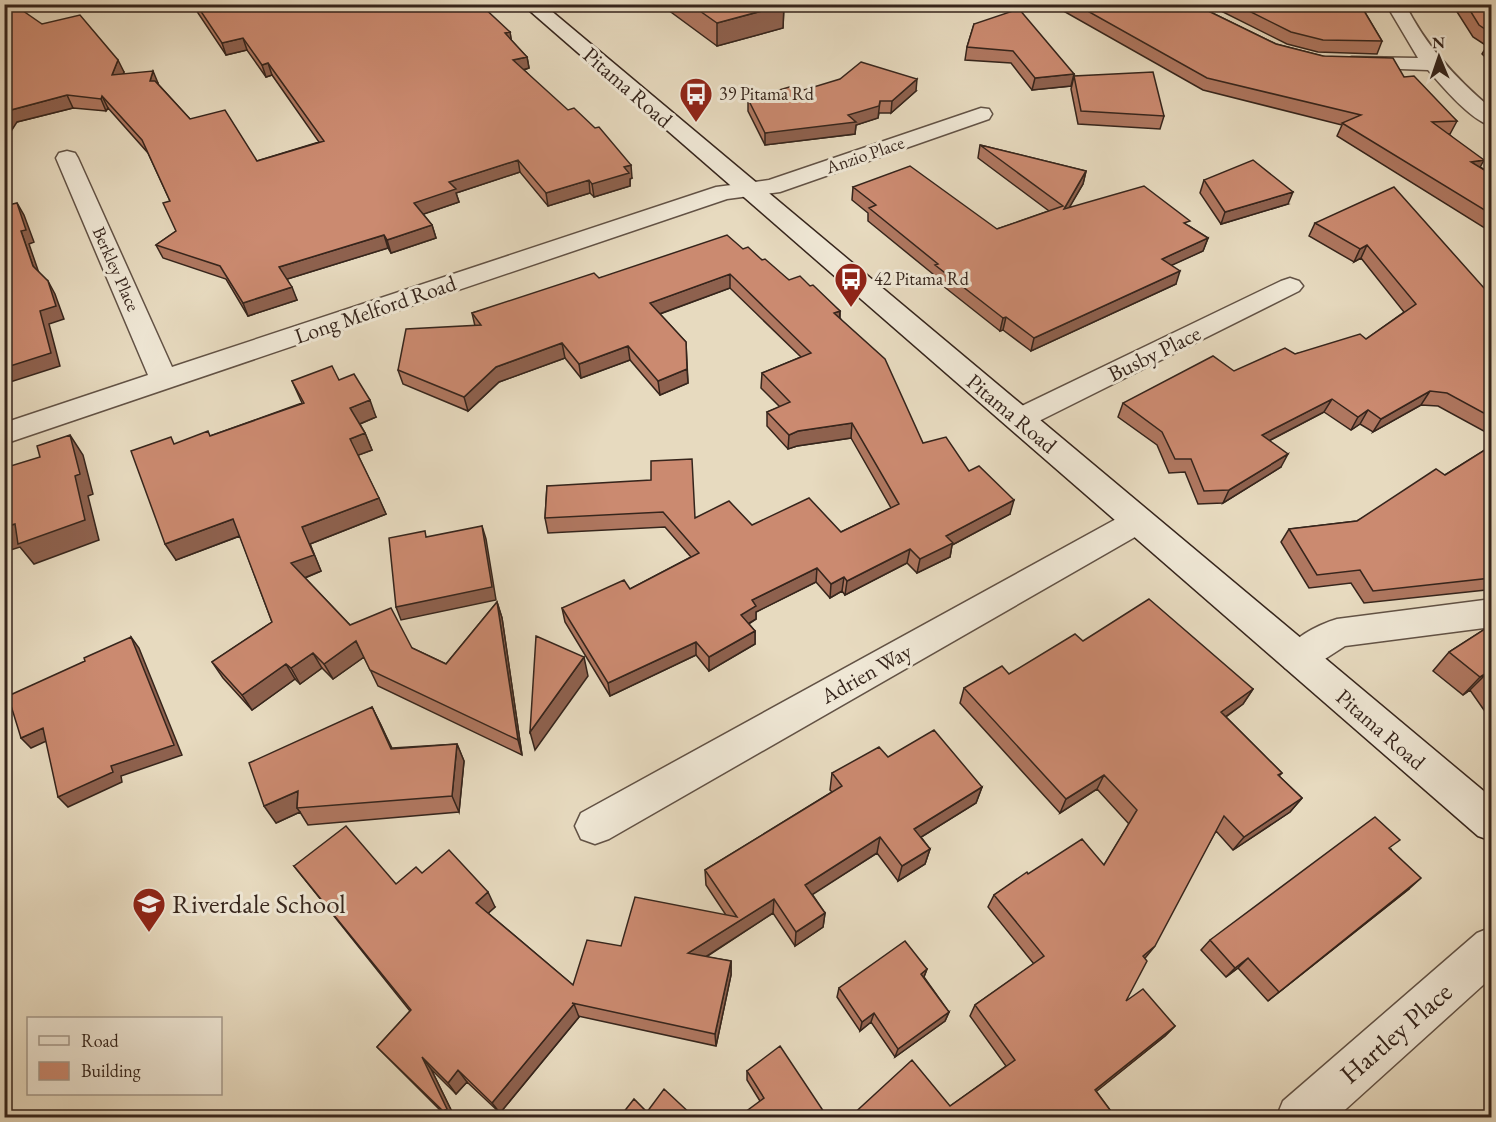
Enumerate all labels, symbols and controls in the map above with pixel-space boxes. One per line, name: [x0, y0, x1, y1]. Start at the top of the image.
north arrow: [1409, 27, 1469, 87]
text: N: [1432, 32, 1445, 53]
street label: Pitama Road: [577, 40, 679, 135]
bus stop icon: 39 Pitama Rd: [678, 76, 714, 123]
place label: 39 Pitama Rd: [719, 82, 815, 105]
street label: Anzio Place: [822, 130, 907, 179]
street label: Berkley Place: [88, 223, 145, 315]
bus stop icon: 42 Pitama Rd: [833, 261, 869, 308]
place label: 42 Pitama Rd: [874, 267, 970, 290]
street label: Long Melford Road: [291, 268, 461, 351]
street label: Busby Place: [1103, 318, 1206, 388]
street label: Pitama Road: [960, 367, 1064, 460]
street label: Adrien Way: [815, 636, 917, 711]
street label: Pitama Road: [1330, 682, 1432, 777]
school or university icon: Riverdale School: [131, 886, 167, 933]
place label: Riverdale School: [172, 886, 346, 921]
street label: Hartley Place: [1332, 974, 1459, 1091]
legend: [27, 1017, 222, 1095]
text: Road: [81, 1029, 120, 1052]
text: Building: [81, 1059, 141, 1082]

